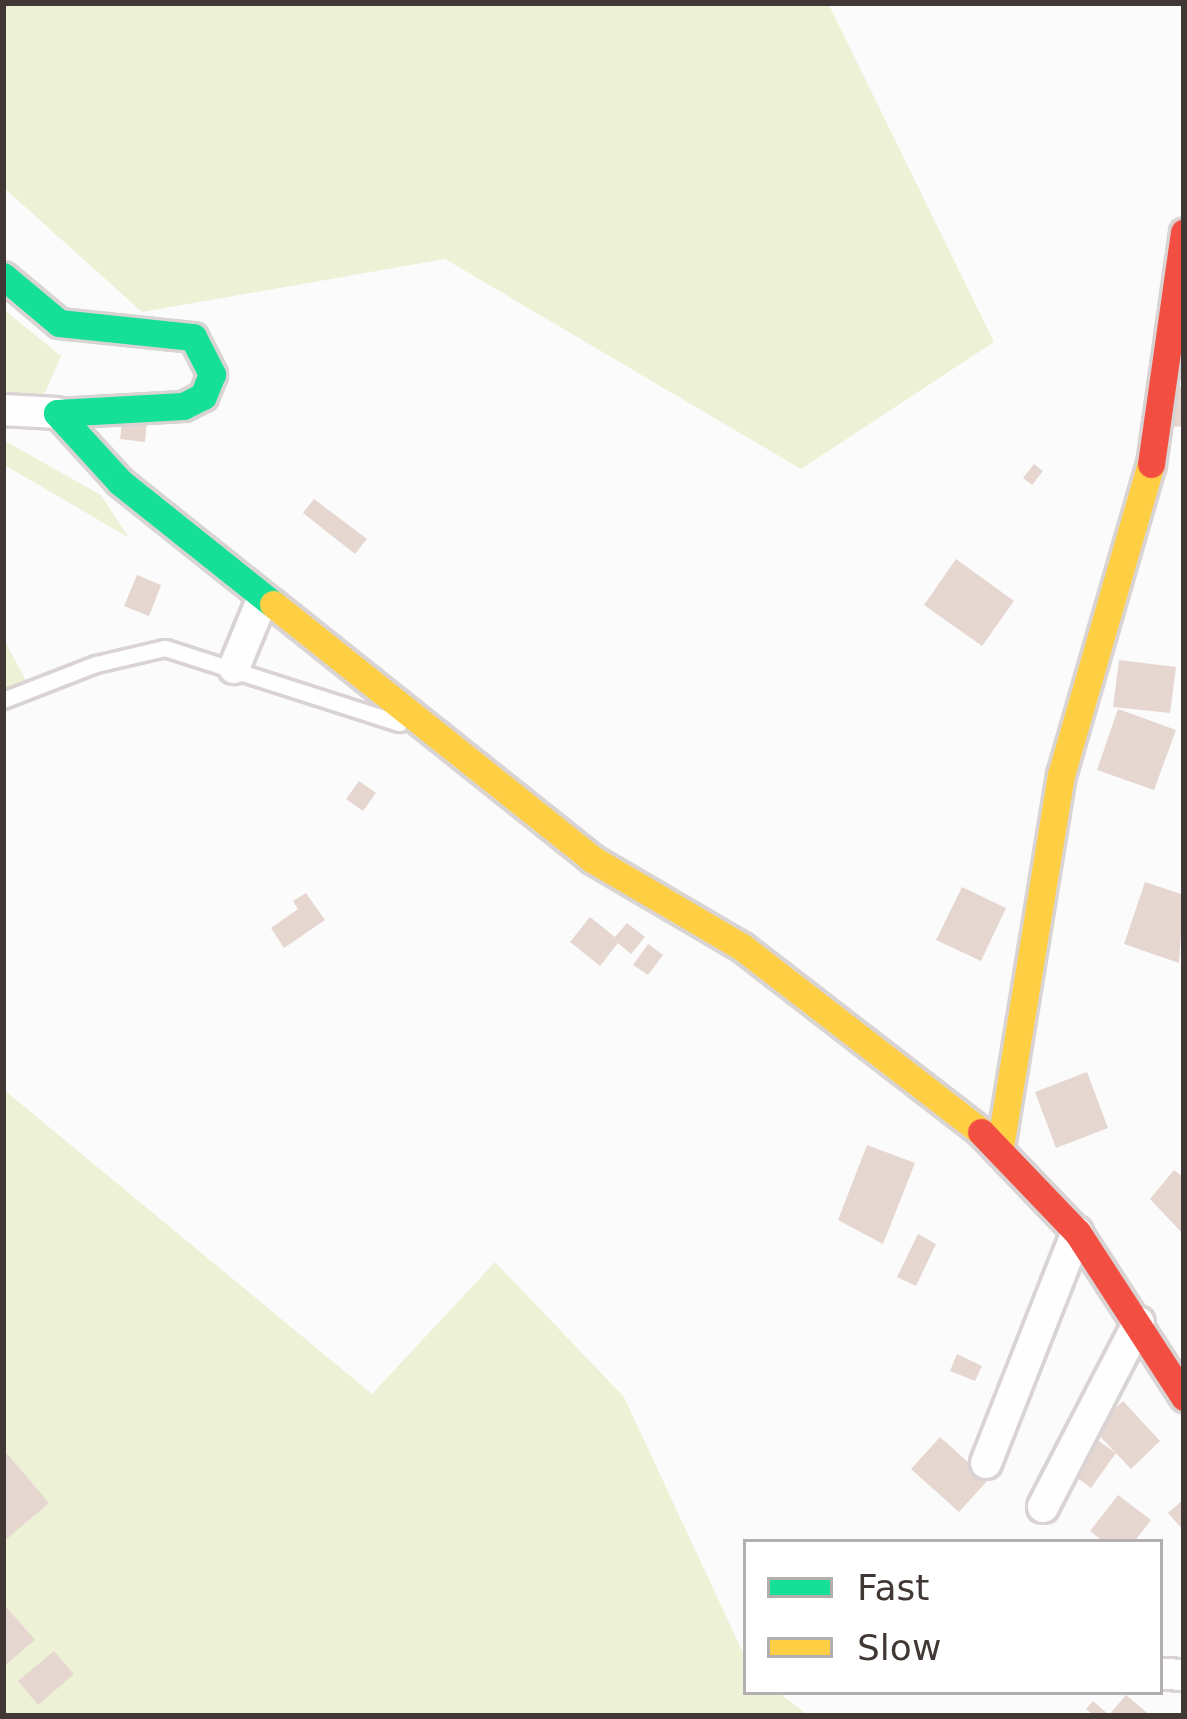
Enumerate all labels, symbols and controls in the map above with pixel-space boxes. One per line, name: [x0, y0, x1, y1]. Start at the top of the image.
legend: [743, 1539, 1163, 1695]
text: Fast: [857, 1567, 929, 1608]
text: Slow: [857, 1627, 941, 1668]

